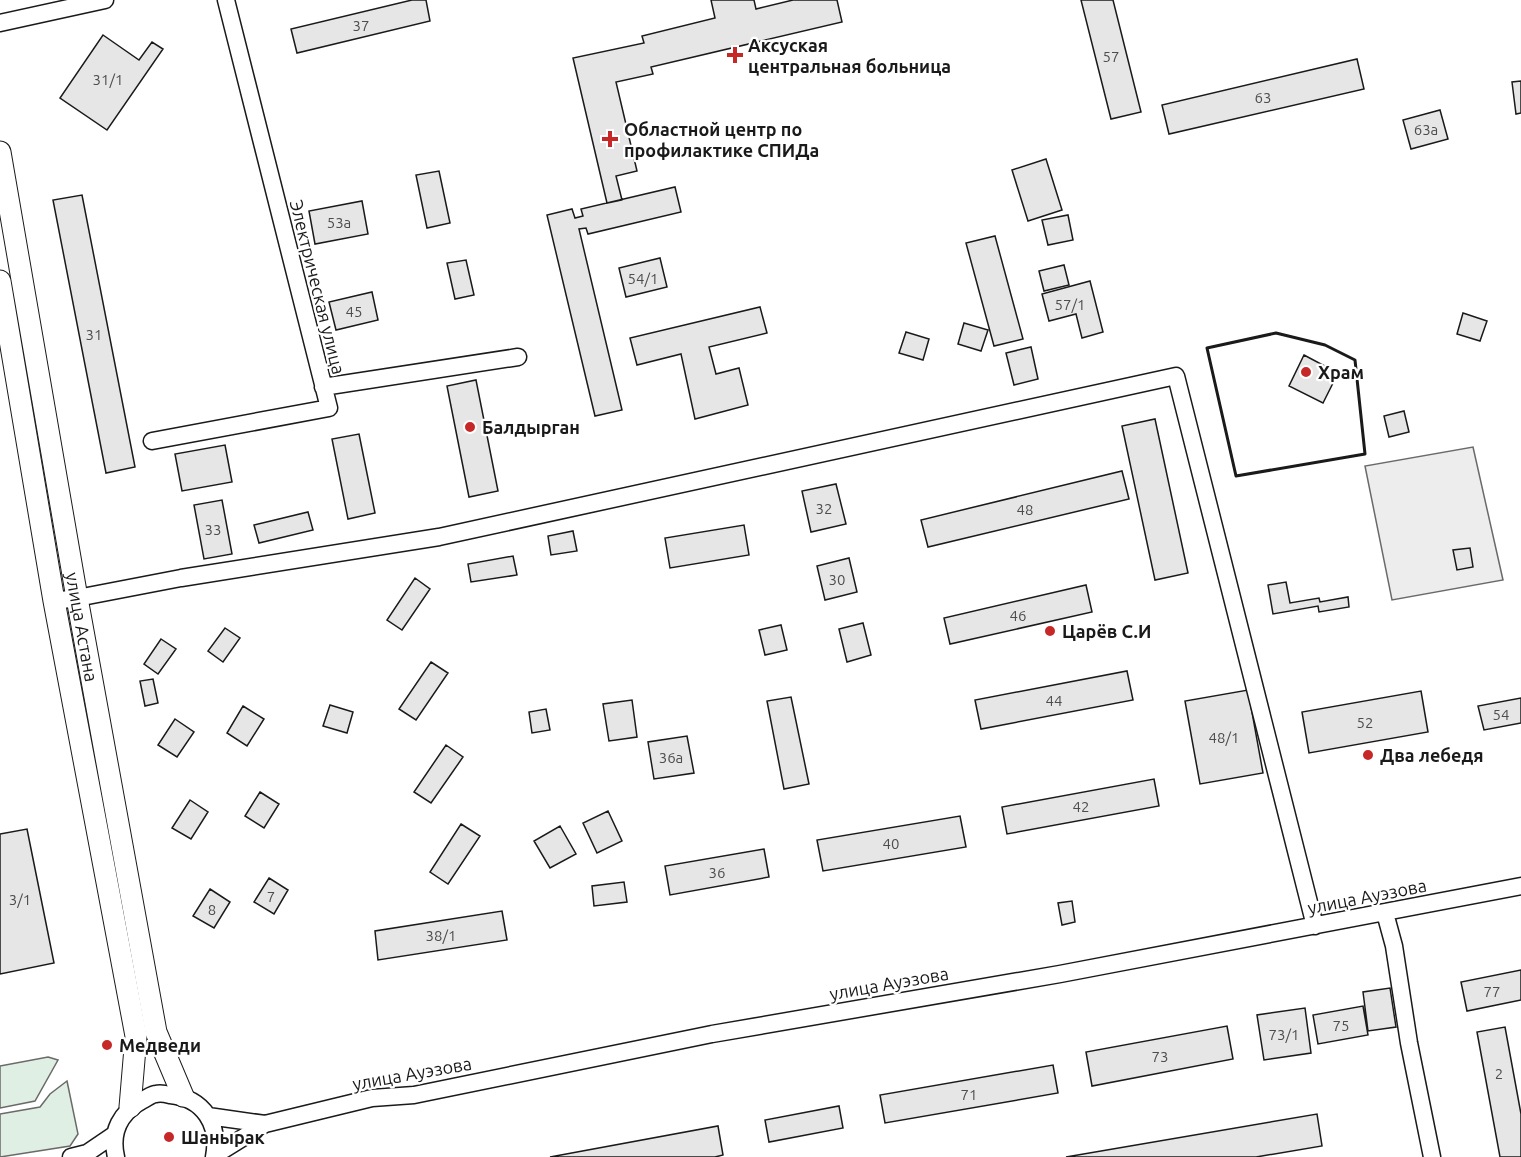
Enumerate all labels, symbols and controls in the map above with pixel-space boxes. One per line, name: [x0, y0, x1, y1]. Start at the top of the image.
house number: 37: [353, 17, 369, 34]
place label: Аксуская центральная больница: [748, 35, 951, 76]
marker: Аксуская центральная больница: [726, 46, 744, 64]
house number: 57: [1103, 48, 1119, 65]
house number: 31/1: [93, 71, 123, 88]
house number: 63: [1255, 89, 1271, 106]
place label: Областной центр по профилактике СПИДа: [624, 119, 819, 160]
house number: 63а: [1414, 121, 1438, 138]
marker: Областной центр по профилактике СПИДа: [601, 130, 619, 148]
street label: Электрическая улица: [287, 198, 349, 376]
house number: 53а: [327, 214, 351, 231]
house number: 54/1: [628, 270, 658, 287]
house number: 57/1: [1055, 296, 1085, 313]
house number: 45: [346, 303, 362, 320]
house number: 31: [86, 326, 102, 343]
place label: Храм: [1318, 362, 1364, 382]
marker: Храм: [1299, 365, 1313, 379]
place label: Балдырган: [482, 417, 580, 437]
marker: Балдырган: [463, 420, 477, 434]
house number: 32: [816, 500, 832, 517]
house number: 48: [1017, 501, 1033, 518]
house number: 33: [205, 521, 221, 538]
street label: улица Астана: [63, 571, 102, 683]
house number: 30: [829, 571, 845, 588]
house number: 46: [1010, 607, 1026, 624]
place label: Царёв С.И: [1062, 621, 1151, 641]
marker: Царёв С.И: [1043, 624, 1057, 638]
house number: 44: [1046, 692, 1062, 709]
house number: 54: [1493, 706, 1509, 723]
house number: 52: [1357, 714, 1373, 731]
house number: 48/1: [1209, 729, 1239, 746]
place label: Два лебедя: [1380, 745, 1484, 765]
marker: Два лебедя: [1361, 748, 1375, 762]
house number: 36а: [659, 749, 683, 766]
house number: 42: [1073, 798, 1089, 815]
house number: 40: [883, 835, 899, 852]
house number: 36: [709, 864, 725, 881]
street label: улица Ауэзова: [1306, 875, 1428, 917]
house number: 7: [267, 888, 275, 905]
house number: 3/1: [9, 891, 31, 908]
house number: 8: [208, 901, 216, 918]
house number: 38/1: [426, 927, 456, 944]
street label: улица Ауэзова: [828, 963, 950, 1003]
house number: 77: [1484, 983, 1500, 1000]
house number: 75: [1333, 1017, 1349, 1034]
house number: 73/1: [1269, 1026, 1299, 1043]
place label: Медведи: [119, 1035, 201, 1055]
marker: Медведи: [100, 1038, 114, 1052]
house number: 73: [1152, 1048, 1168, 1065]
street label: улица Ауэзова: [351, 1053, 473, 1093]
house number: 2: [1495, 1065, 1503, 1082]
house number: 71: [961, 1086, 977, 1103]
place label: Шанырак: [181, 1127, 266, 1147]
marker: Шанырак: [162, 1130, 176, 1144]

